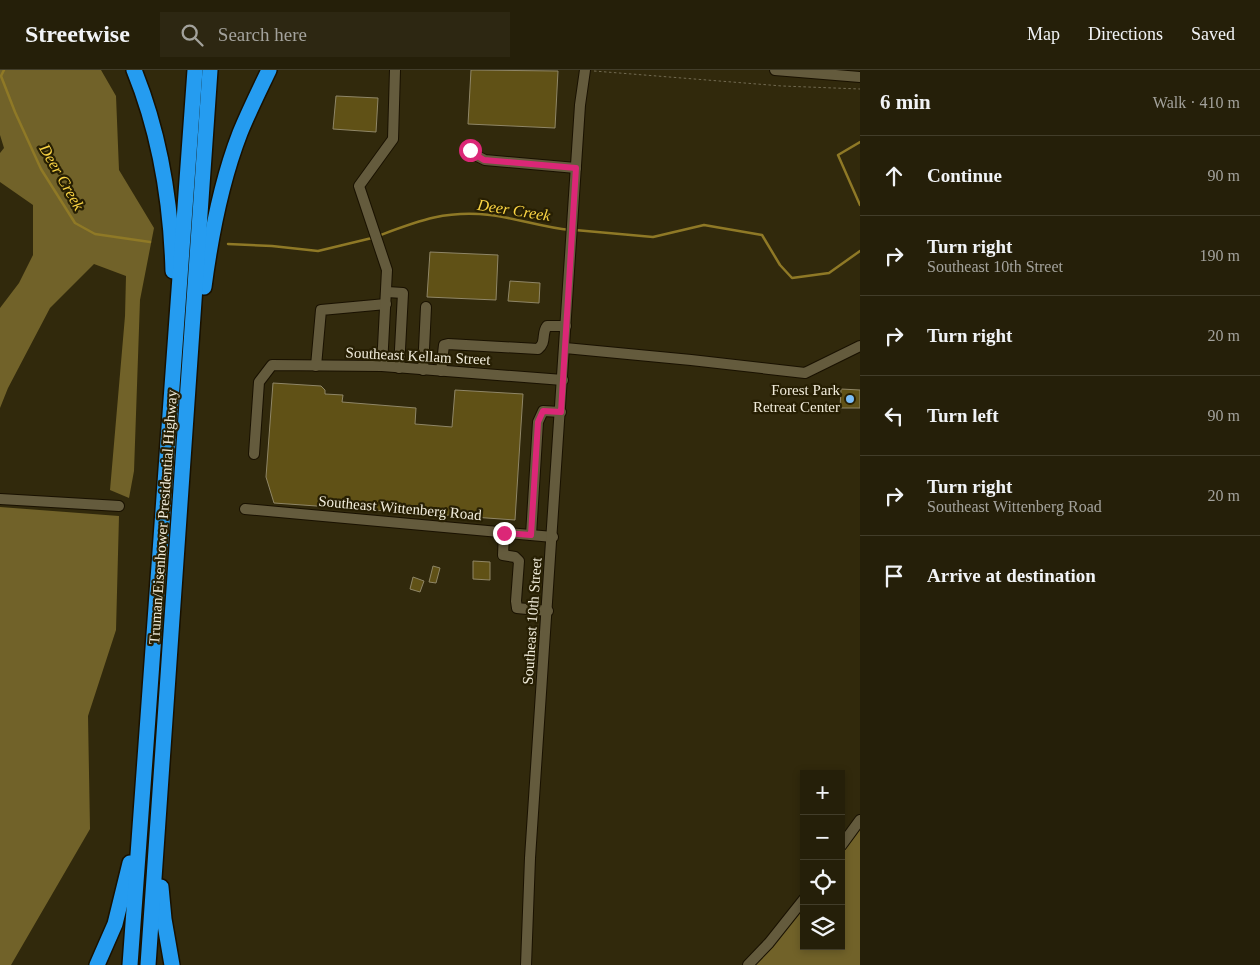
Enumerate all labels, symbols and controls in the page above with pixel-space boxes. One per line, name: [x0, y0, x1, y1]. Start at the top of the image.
search box: [160, 12, 510, 57]
text: Streetwise: [25, 21, 130, 47]
icon: search: [178, 21, 206, 49]
text: Search here: [218, 24, 307, 45]
text: Map: [1027, 24, 1060, 44]
text: Directions: [1088, 24, 1163, 44]
text: Saved: [1191, 24, 1235, 44]
text: 6 min: [880, 90, 931, 114]
text: Walk · 410 m: [1153, 94, 1240, 111]
route start: [459, 139, 482, 162]
water label: Deer Creek: [36, 140, 88, 214]
icon: ahead: [880, 162, 908, 190]
text: Continue: [927, 165, 1002, 186]
text: 90 m: [1208, 167, 1240, 184]
water label: Deer Creek: [475, 196, 553, 224]
text: Turn right: [927, 236, 1012, 257]
icon: right: [880, 242, 908, 270]
text: 190 m: [1200, 247, 1240, 264]
text: Southeast 10th Street: [927, 258, 1063, 275]
icon: right: [880, 322, 908, 350]
text: Turn right: [927, 325, 1012, 346]
text: 20 m: [1208, 327, 1240, 344]
street label: Southeast Kellam Street: [345, 344, 492, 368]
place label: Forest Park Retreat Center: [753, 382, 840, 415]
street label: Truman/Eisenhower Presidential Highway: [146, 389, 180, 645]
marker: Forest Park Retreat Center: [844, 393, 856, 405]
icon: left: [880, 402, 908, 430]
text: Turn left: [927, 405, 999, 426]
text: 90 m: [1208, 407, 1240, 424]
text: Turn right: [927, 476, 1012, 497]
icon: right: [880, 482, 908, 510]
text: 20 m: [1208, 487, 1240, 504]
street label: Southeast Wittenberg Road: [318, 493, 483, 523]
text: Southeast Wittenberg Road: [927, 498, 1102, 515]
route end: [493, 522, 516, 545]
street label: Southeast 10th Street: [520, 556, 544, 685]
icon: arrive: [880, 562, 908, 590]
text: Arrive at destination: [927, 565, 1096, 586]
map controls: [800, 770, 845, 950]
button: +: [800, 770, 845, 815]
button: −: [800, 815, 845, 860]
button: locate: [800, 860, 845, 905]
button: layers: [800, 905, 845, 950]

